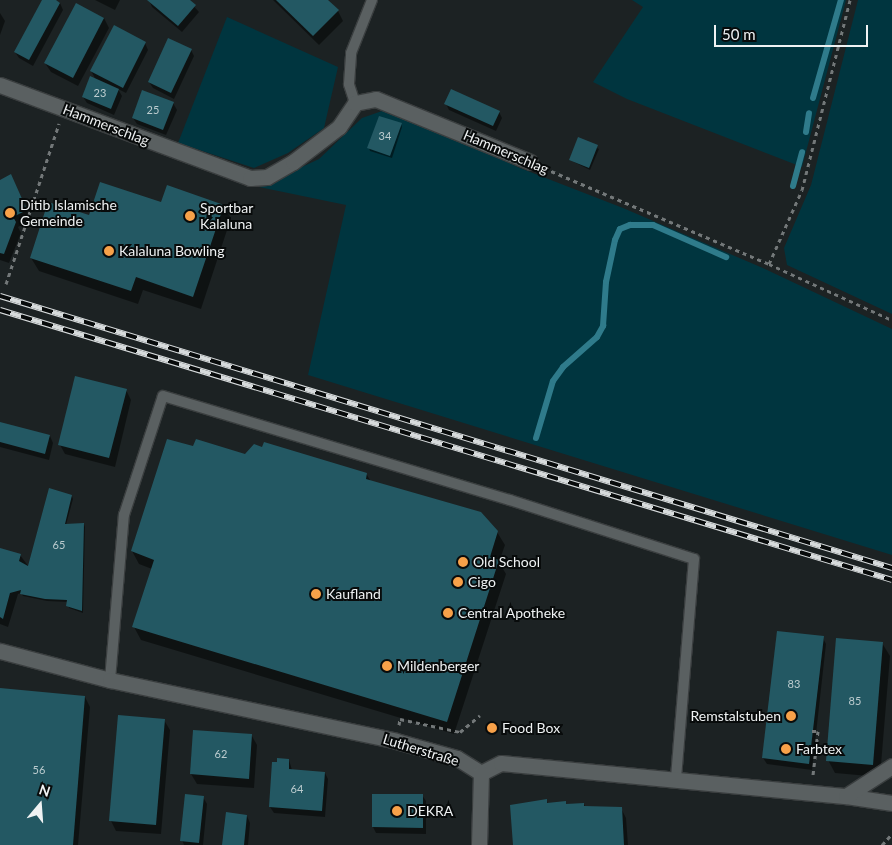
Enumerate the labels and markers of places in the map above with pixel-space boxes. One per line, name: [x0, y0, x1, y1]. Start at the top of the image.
place label: Ditib Islamische Gemeinde: [20, 197, 117, 230]
place label: Sportbar Kalaluna: [200, 200, 253, 232]
marker: Ditib Islamische Gemeinde: [4, 207, 16, 219]
marker: Sportbar Kalaluna: [184, 210, 196, 222]
place label: Kalaluna Bowling: [119, 243, 224, 259]
marker: Kalaluna Bowling: [103, 245, 115, 257]
place label: Old School: [473, 554, 540, 570]
marker: Old School: [457, 556, 469, 568]
place label: Cigo: [468, 574, 496, 590]
marker: Cigo: [452, 576, 464, 588]
place label: Kaufland: [326, 586, 381, 602]
marker: Kaufland: [310, 588, 322, 600]
place label: Central Apotheke: [458, 605, 566, 621]
marker: Central Apotheke: [442, 607, 454, 619]
place label: Mildenberger: [397, 658, 479, 674]
marker: Mildenberger: [381, 660, 393, 672]
place label: Remstalstuben: [691, 708, 781, 724]
marker: Remstalstuben: [785, 710, 797, 722]
place label: Food Box: [502, 720, 560, 736]
marker: Food Box: [486, 722, 498, 734]
place label: Farbtex: [796, 741, 842, 757]
marker: Farbtex: [780, 743, 792, 755]
place label: DEKRA: [407, 803, 453, 819]
marker: DEKRA: [391, 805, 403, 817]

